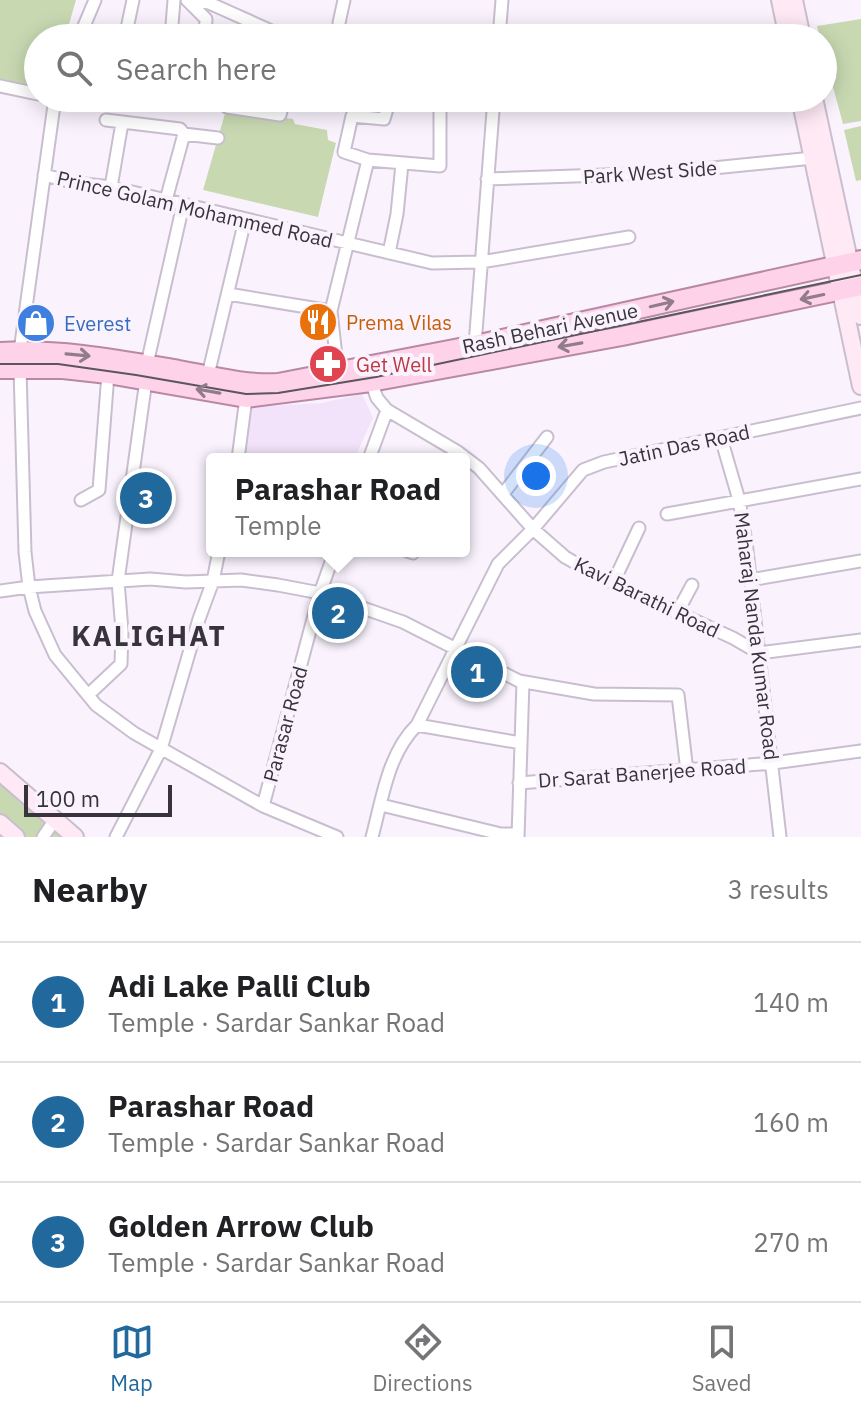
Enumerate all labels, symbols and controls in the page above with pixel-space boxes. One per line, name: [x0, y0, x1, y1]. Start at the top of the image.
search box: [24, 24, 837, 112]
icon: search: [52, 46, 96, 90]
text: Search here: [116, 49, 277, 88]
street label: Park West Side: [582, 154, 718, 190]
street label: Prince Golam Mohammed Road: [54, 164, 336, 254]
one-way arrow: [799, 290, 825, 305]
street label: Rash Behari Avenue: [460, 296, 640, 360]
one-way arrow: [648, 296, 674, 311]
restaurant icon: Prema Vilas: [297, 301, 339, 343]
shop icon: Everest: [15, 302, 57, 344]
place label: Prema Vilas: [346, 309, 452, 336]
place label: Everest: [64, 310, 131, 337]
one-way arrow: [557, 339, 583, 354]
pharmacy icon: Get Well: [307, 343, 349, 385]
one-way arrow: [64, 348, 91, 363]
place label: Get Well: [356, 351, 432, 378]
one-way arrow: [196, 382, 222, 397]
street label: Jatin Das Road: [616, 418, 752, 472]
popup: [206, 453, 470, 557]
your location: [516, 456, 556, 496]
pin: 3: [120, 468, 172, 528]
text: Parashar Road: [235, 469, 441, 508]
text: Temple: [235, 508, 321, 542]
street label: Maharaj Nanda Kumar Road: [728, 510, 786, 762]
street label: Kavi Barathi Road: [570, 550, 724, 644]
pin: 2: [312, 583, 364, 643]
district label: KALIGHAT: [71, 617, 227, 654]
pin: 1: [451, 642, 503, 702]
street label: Parasar Road: [257, 663, 313, 785]
street label: Dr Sarat Banerjee Road: [537, 752, 747, 794]
scale bar: [24, 781, 172, 817]
text: 100 m: [36, 784, 100, 813]
text: Nearby: [32, 867, 147, 911]
text: 3 results: [727, 872, 829, 906]
text: Adi Lake Palli Club: [108, 966, 371, 1005]
text: 1: [50, 985, 66, 1019]
text: 140 m: [753, 985, 829, 1019]
text: Temple · Sardar Sankar Road: [108, 1005, 445, 1039]
text: Parashar Road: [108, 1086, 314, 1125]
text: 2: [50, 1105, 66, 1139]
text: 160 m: [753, 1105, 829, 1139]
text: Temple · Sardar Sankar Road: [108, 1125, 445, 1159]
text: Golden Arrow Club: [108, 1206, 374, 1245]
text: 3: [50, 1225, 66, 1259]
text: 270 m: [753, 1225, 829, 1259]
text: Temple · Sardar Sankar Road: [108, 1245, 445, 1279]
tab: Map: [110, 1320, 154, 1397]
tab: Directions: [373, 1320, 473, 1397]
tab: Saved: [692, 1320, 751, 1397]

